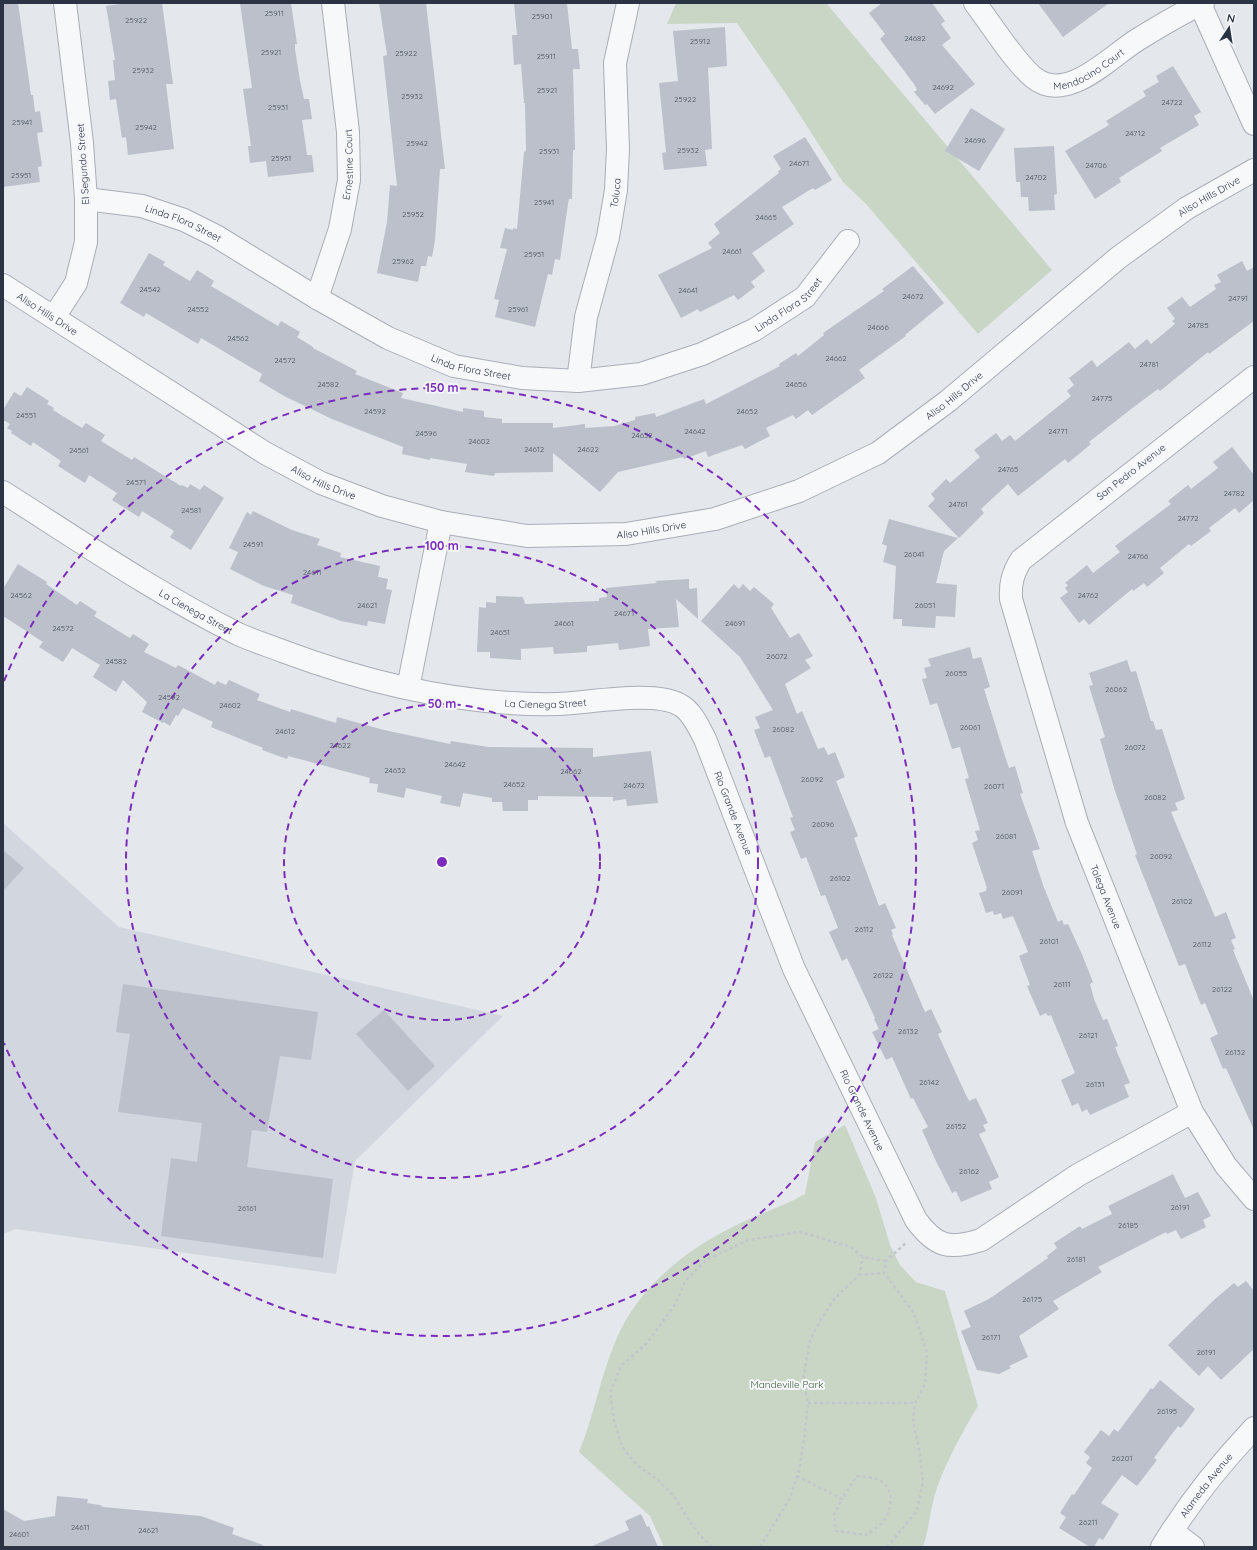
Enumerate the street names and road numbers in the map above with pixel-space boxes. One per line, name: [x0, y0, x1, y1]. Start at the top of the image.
street label: Mendocino Court: [1053, 45, 1127, 92]
street label: El Segundo Street: [74, 122, 92, 205]
street label: Ernestine Court: [339, 128, 356, 201]
street label: Aliso Hills Drive: [1175, 173, 1242, 219]
street label: Toluca: [607, 178, 623, 209]
street label: Linda Flora Street: [143, 201, 225, 245]
street label: Linda Flora Street: [752, 274, 825, 334]
street label: Aliso Hills Drive: [15, 289, 81, 338]
street label: Linda Flora Street: [429, 351, 513, 383]
street label: Aliso Hills Drive: [923, 368, 985, 422]
street label: San Pedro Avenue: [1094, 441, 1169, 503]
street label: Aliso Hills Drive: [289, 462, 358, 502]
street label: Aliso Hills Drive: [617, 517, 687, 541]
street label: La Cienega Street: [157, 586, 236, 637]
street label: La Cienega Street: [504, 695, 588, 711]
street label: Rio Grande Avenue: [712, 769, 756, 857]
street label: Talega Avenue: [1088, 863, 1125, 931]
street label: Rio Grande Avenue: [837, 1067, 888, 1153]
street label: Alameda Avenue: [1177, 1450, 1235, 1520]

